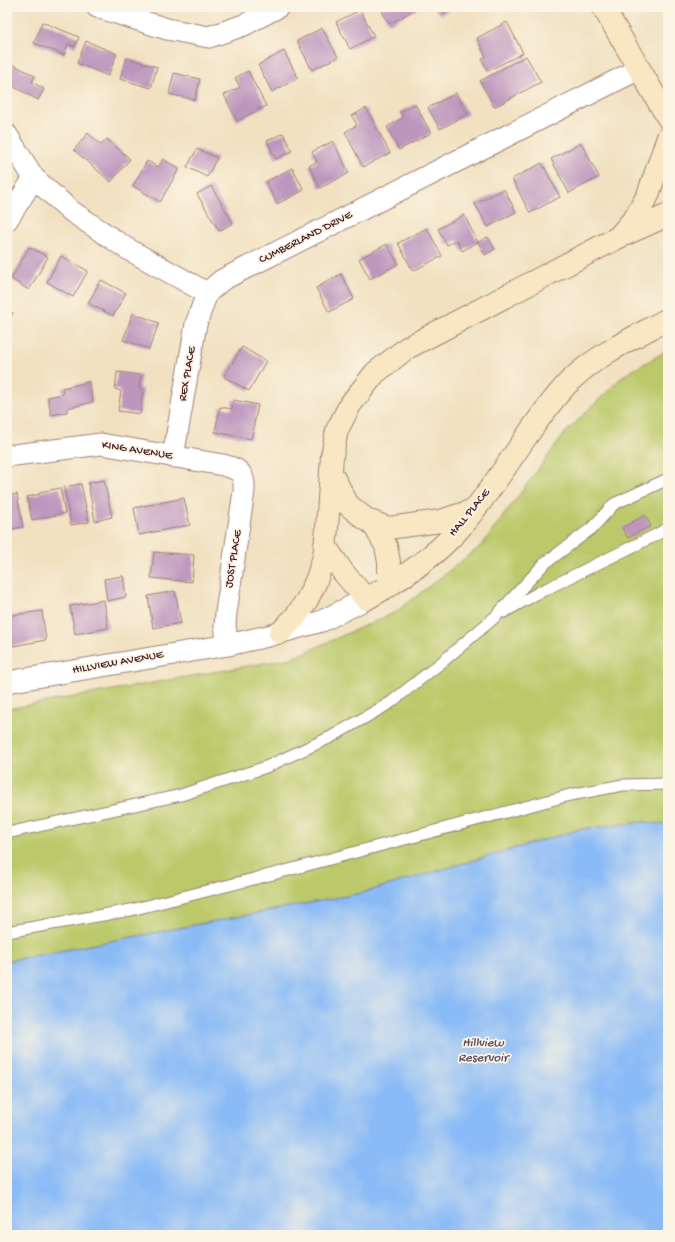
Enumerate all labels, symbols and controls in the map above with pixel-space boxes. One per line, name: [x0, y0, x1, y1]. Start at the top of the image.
street label: CUMBERLAND DRIVE: [257, 208, 355, 268]
street label: REX PLACE: [176, 345, 200, 402]
street label: KING AVENUE: [101, 439, 174, 464]
street label: HALL PLACE: [446, 486, 494, 540]
street label: JOST PLACE: [222, 528, 246, 589]
street label: HILLVIEW AVENUE: [71, 648, 165, 678]
water label: Hillview Reservoir: [458, 1036, 510, 1066]

